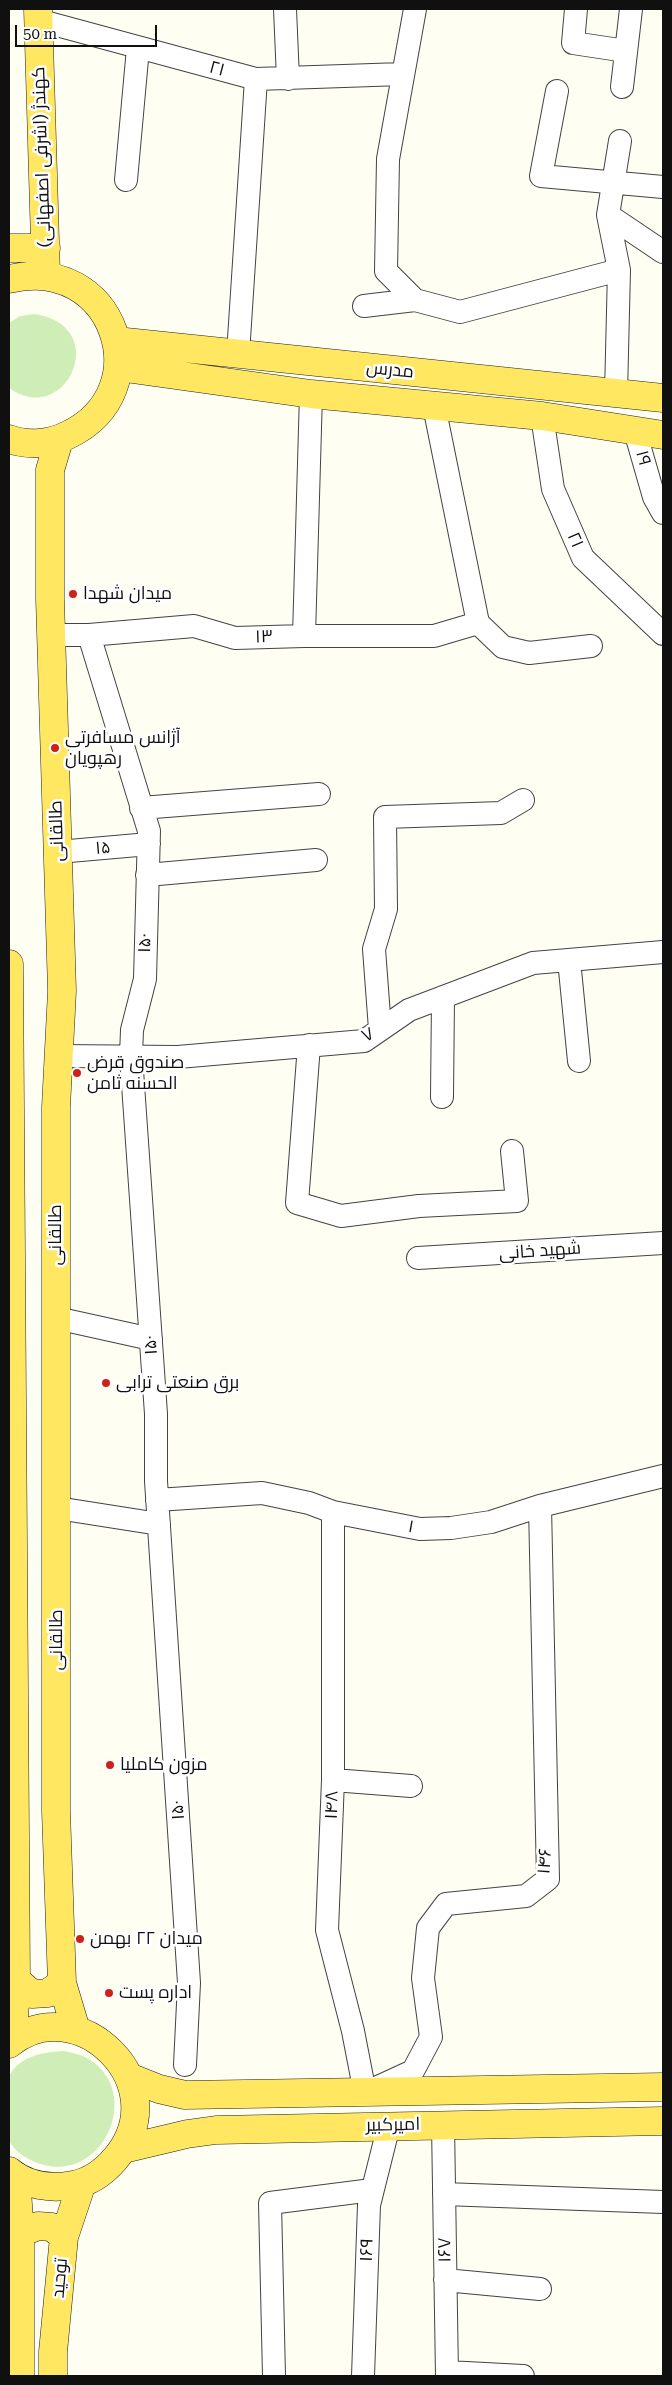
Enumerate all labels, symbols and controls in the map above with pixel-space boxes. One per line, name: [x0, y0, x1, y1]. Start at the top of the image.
scale bar: [18, 15, 160, 47]
text: 50 m: [23, 25, 57, 43]
street label: ۲۱: [207, 57, 227, 81]
street label: کهندژ (اشرفی اصفهانی): [28, 66, 56, 248]
street label: مدرس: [365, 357, 415, 383]
street label: ۱۹: [631, 448, 655, 468]
street label: ۲۱: [562, 529, 588, 551]
place label: میدان شهدا: [83, 583, 172, 605]
marker: میدان شهدا: [67, 588, 79, 600]
street label: ۱۳: [255, 626, 273, 648]
place label: آژانس مسافرتی رهپویان: [65, 727, 181, 770]
marker: آژانس مسافرتی رهپویان: [49, 742, 61, 754]
street label: طالقانی: [45, 800, 69, 862]
street label: ۱۵: [94, 837, 112, 859]
street label: ۱۵۰: [134, 933, 156, 953]
street label: ۷: [358, 1023, 378, 1047]
place label: صندوق قرض الحسنه ثامن: [87, 1052, 184, 1094]
marker: صندوق قرض الحسنه ثامن: [71, 1067, 83, 1079]
street label: طالقانی: [45, 1204, 67, 1266]
street label: شهید خانی: [498, 1237, 582, 1265]
street label: ۱۵۰: [140, 1334, 162, 1356]
place label: برق صنعتی ترابی: [116, 1372, 239, 1394]
marker: برق صنعتی ترابی: [100, 1377, 112, 1389]
street label: ۱: [406, 1516, 416, 1538]
street label: طالقانی: [46, 1609, 68, 1671]
place label: مزون کاملیا: [120, 1754, 208, 1776]
marker: مزون کاملیا: [104, 1759, 116, 1771]
street label: ۱۴۸: [321, 1790, 343, 1820]
street label: ۱۵۰: [167, 1799, 189, 1821]
street label: ۱۴۶: [533, 1847, 557, 1875]
place label: میدان ۲۲ بهمن: [90, 1928, 203, 1950]
marker: میدان ۲۲ بهمن: [74, 1933, 86, 1945]
place label: اداره پست: [119, 1982, 192, 2004]
marker: اداره پست: [103, 1987, 115, 1999]
street label: امیرکبیر: [366, 2114, 420, 2136]
street label: ۱۶۷: [434, 2237, 456, 2263]
street label: ۱۶۹: [356, 2238, 378, 2262]
street label: توحید: [47, 2257, 73, 2299]

